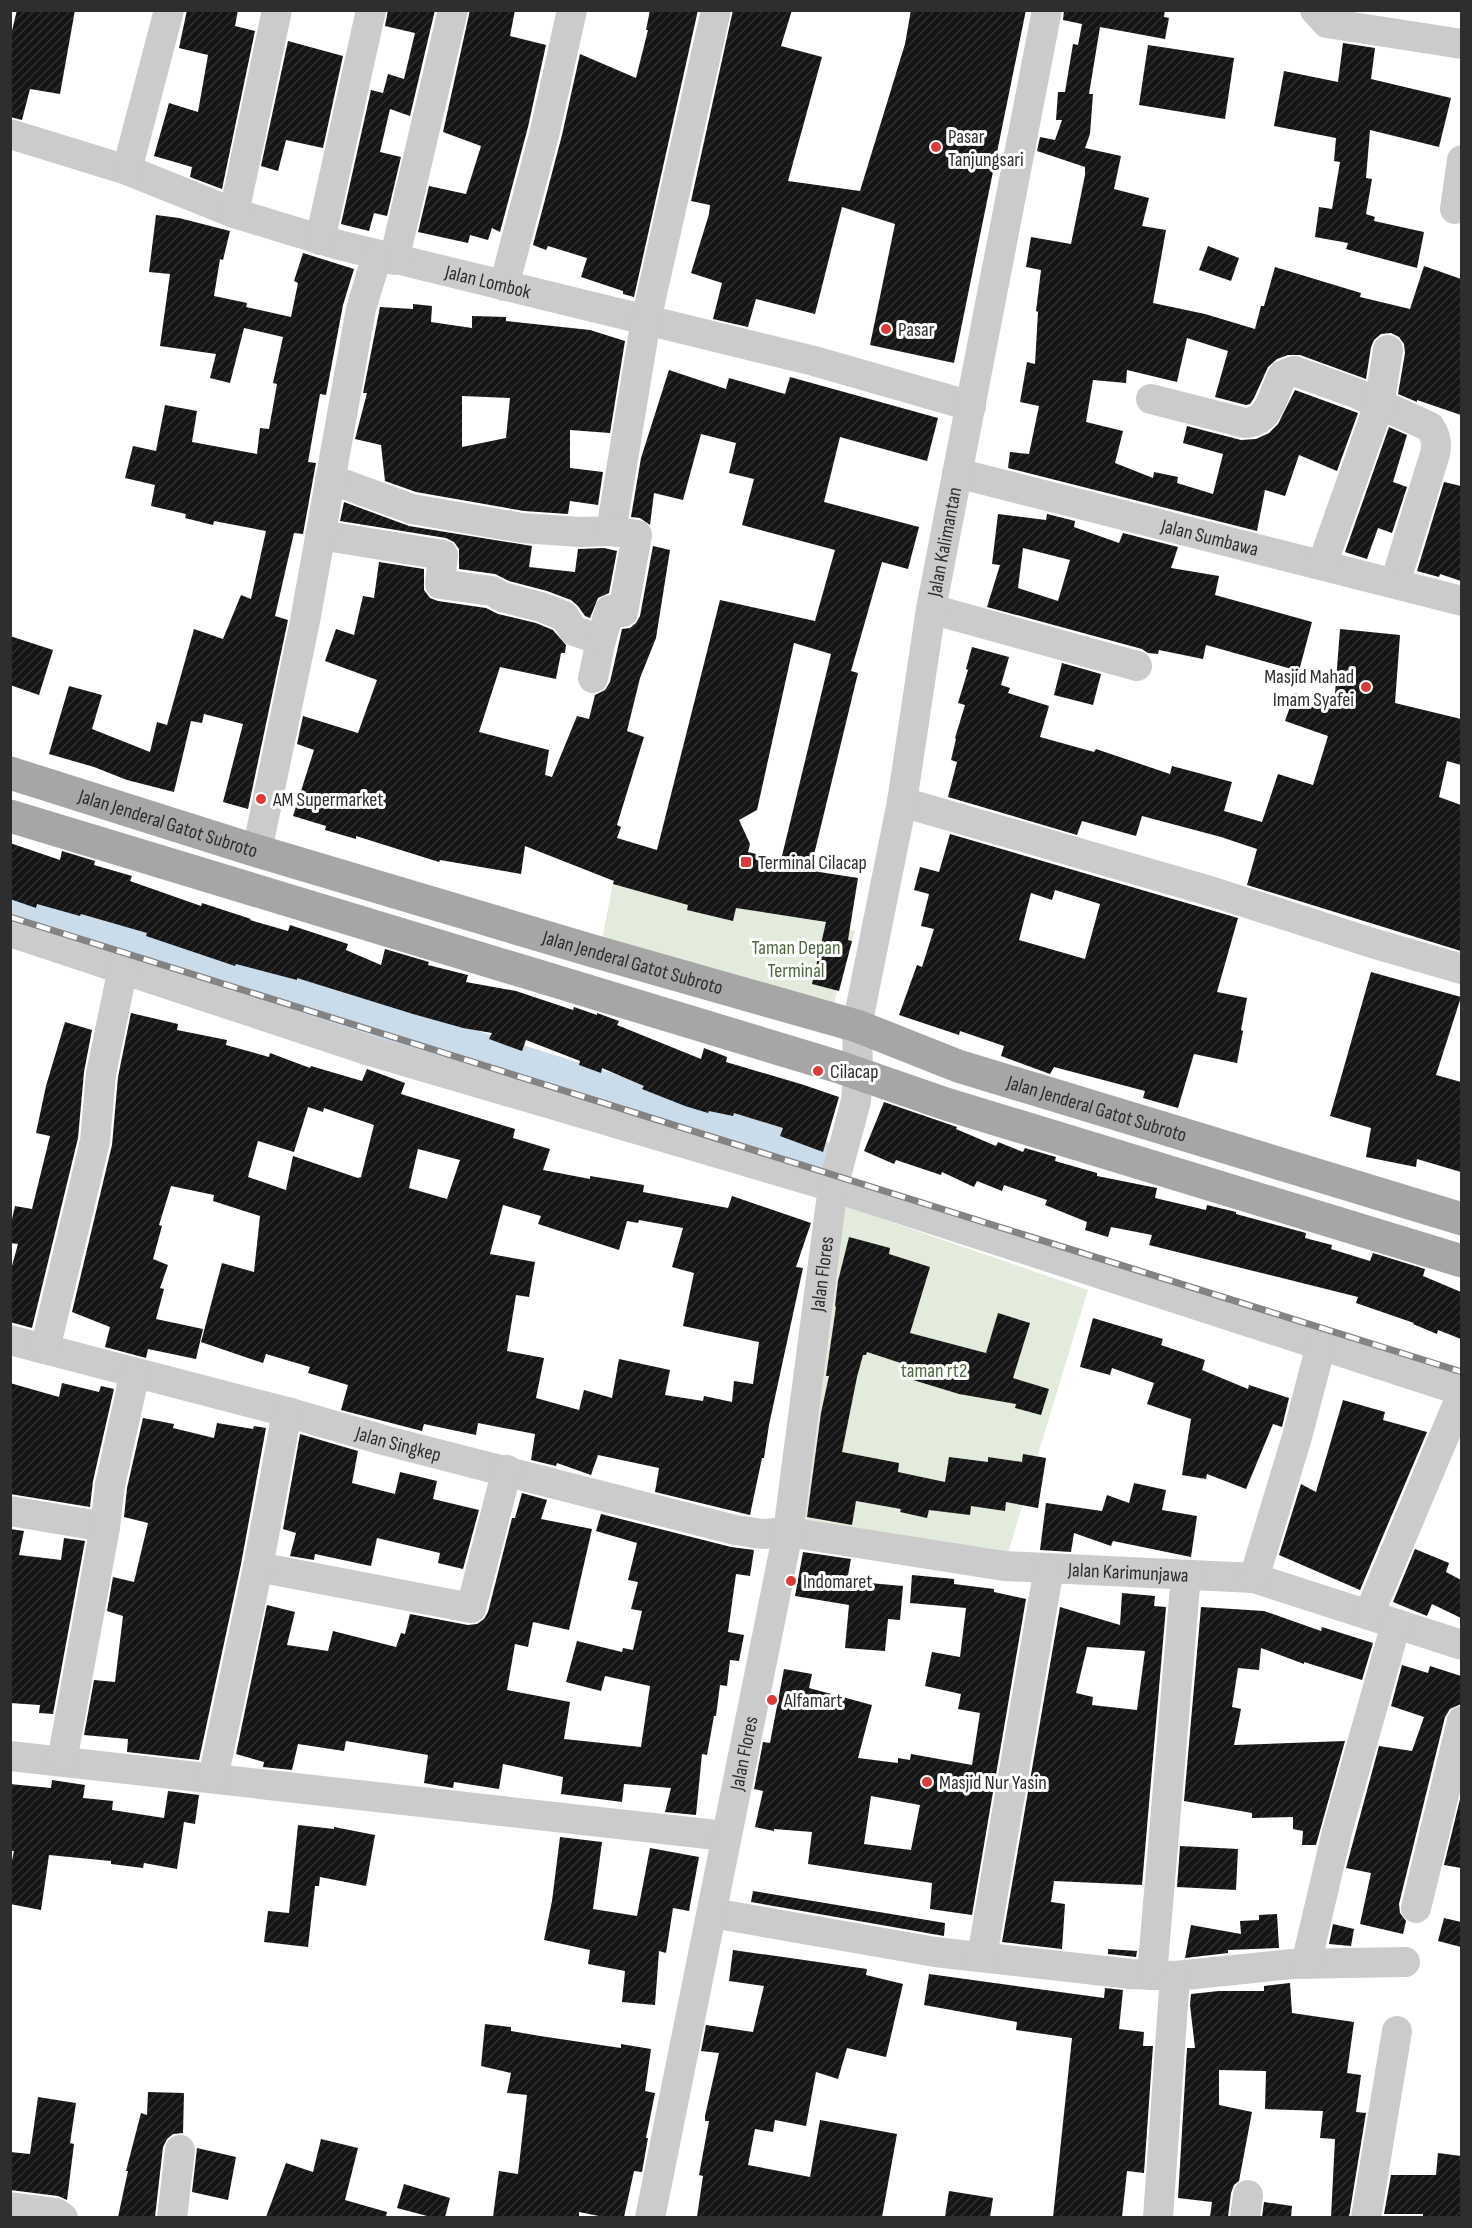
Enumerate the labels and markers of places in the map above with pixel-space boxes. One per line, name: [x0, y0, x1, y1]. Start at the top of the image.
place label: Pasar Tanjungsari: [948, 125, 1024, 172]
marker: Pasar Tanjungsari: [929, 140, 943, 154]
place label: Pasar: [898, 318, 935, 342]
marker: Pasar: [879, 322, 893, 336]
place label: Masjid Mahad Imam Syafei: [1264, 665, 1354, 712]
marker: Masjid Mahad Imam Syafei: [1359, 680, 1373, 694]
place label: AM Supermarket: [272, 788, 383, 812]
marker: AM Supermarket: [254, 792, 268, 806]
place label: Terminal Cilacap: [758, 851, 867, 875]
marker: Terminal Cilacap: [739, 855, 753, 869]
place label: Cilacap: [830, 1060, 879, 1084]
marker: Cilacap: [811, 1064, 825, 1078]
place label: Indomaret: [803, 1570, 872, 1594]
marker: Indomaret: [784, 1574, 798, 1588]
place label: Alfamart: [783, 1689, 842, 1713]
marker: Alfamart: [765, 1693, 779, 1707]
place label: Masjid Nur Yasin: [939, 1771, 1047, 1795]
marker: Masjid Nur Yasin: [920, 1775, 934, 1789]

